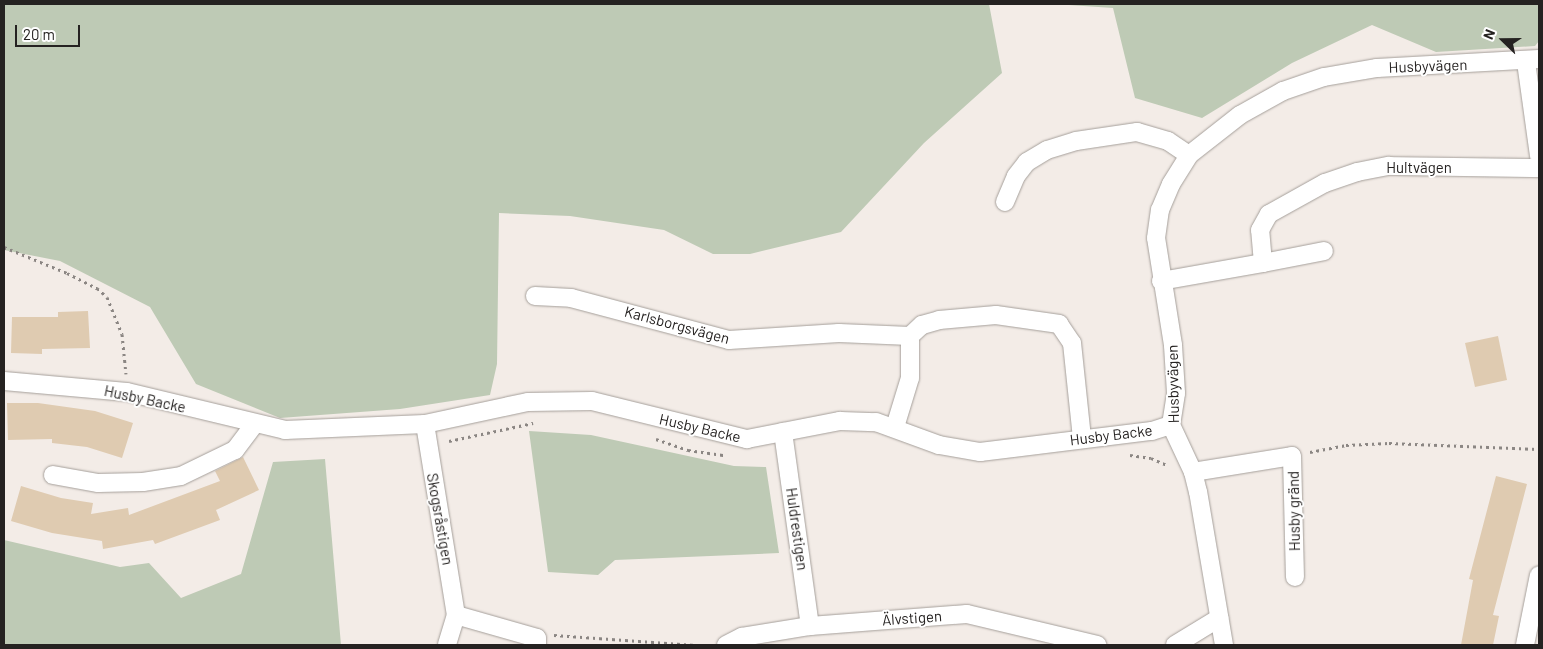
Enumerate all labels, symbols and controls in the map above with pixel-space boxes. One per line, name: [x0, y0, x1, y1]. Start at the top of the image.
scale bar: [18, 15, 82, 47]
north arrow: [1478, 15, 1528, 65]
text: 20 m: [23, 25, 55, 43]
text: N: [1479, 27, 1498, 42]
street label: Husbyvägen: [1388, 56, 1468, 76]
street label: Hultvägen: [1386, 159, 1452, 177]
street label: Karlsborgsvägen: [623, 302, 731, 348]
street label: Husbyvägen: [1163, 344, 1183, 424]
street label: Husby Backe: [103, 382, 187, 416]
street label: Husby Backe: [658, 410, 742, 446]
street label: Husby Backe: [1069, 421, 1153, 449]
street label: Husby gränd: [1284, 471, 1304, 551]
street label: Skogsråstigen: [423, 472, 457, 566]
street label: Huldrestigen: [782, 486, 812, 572]
street label: Älvstigen: [882, 607, 942, 629]

